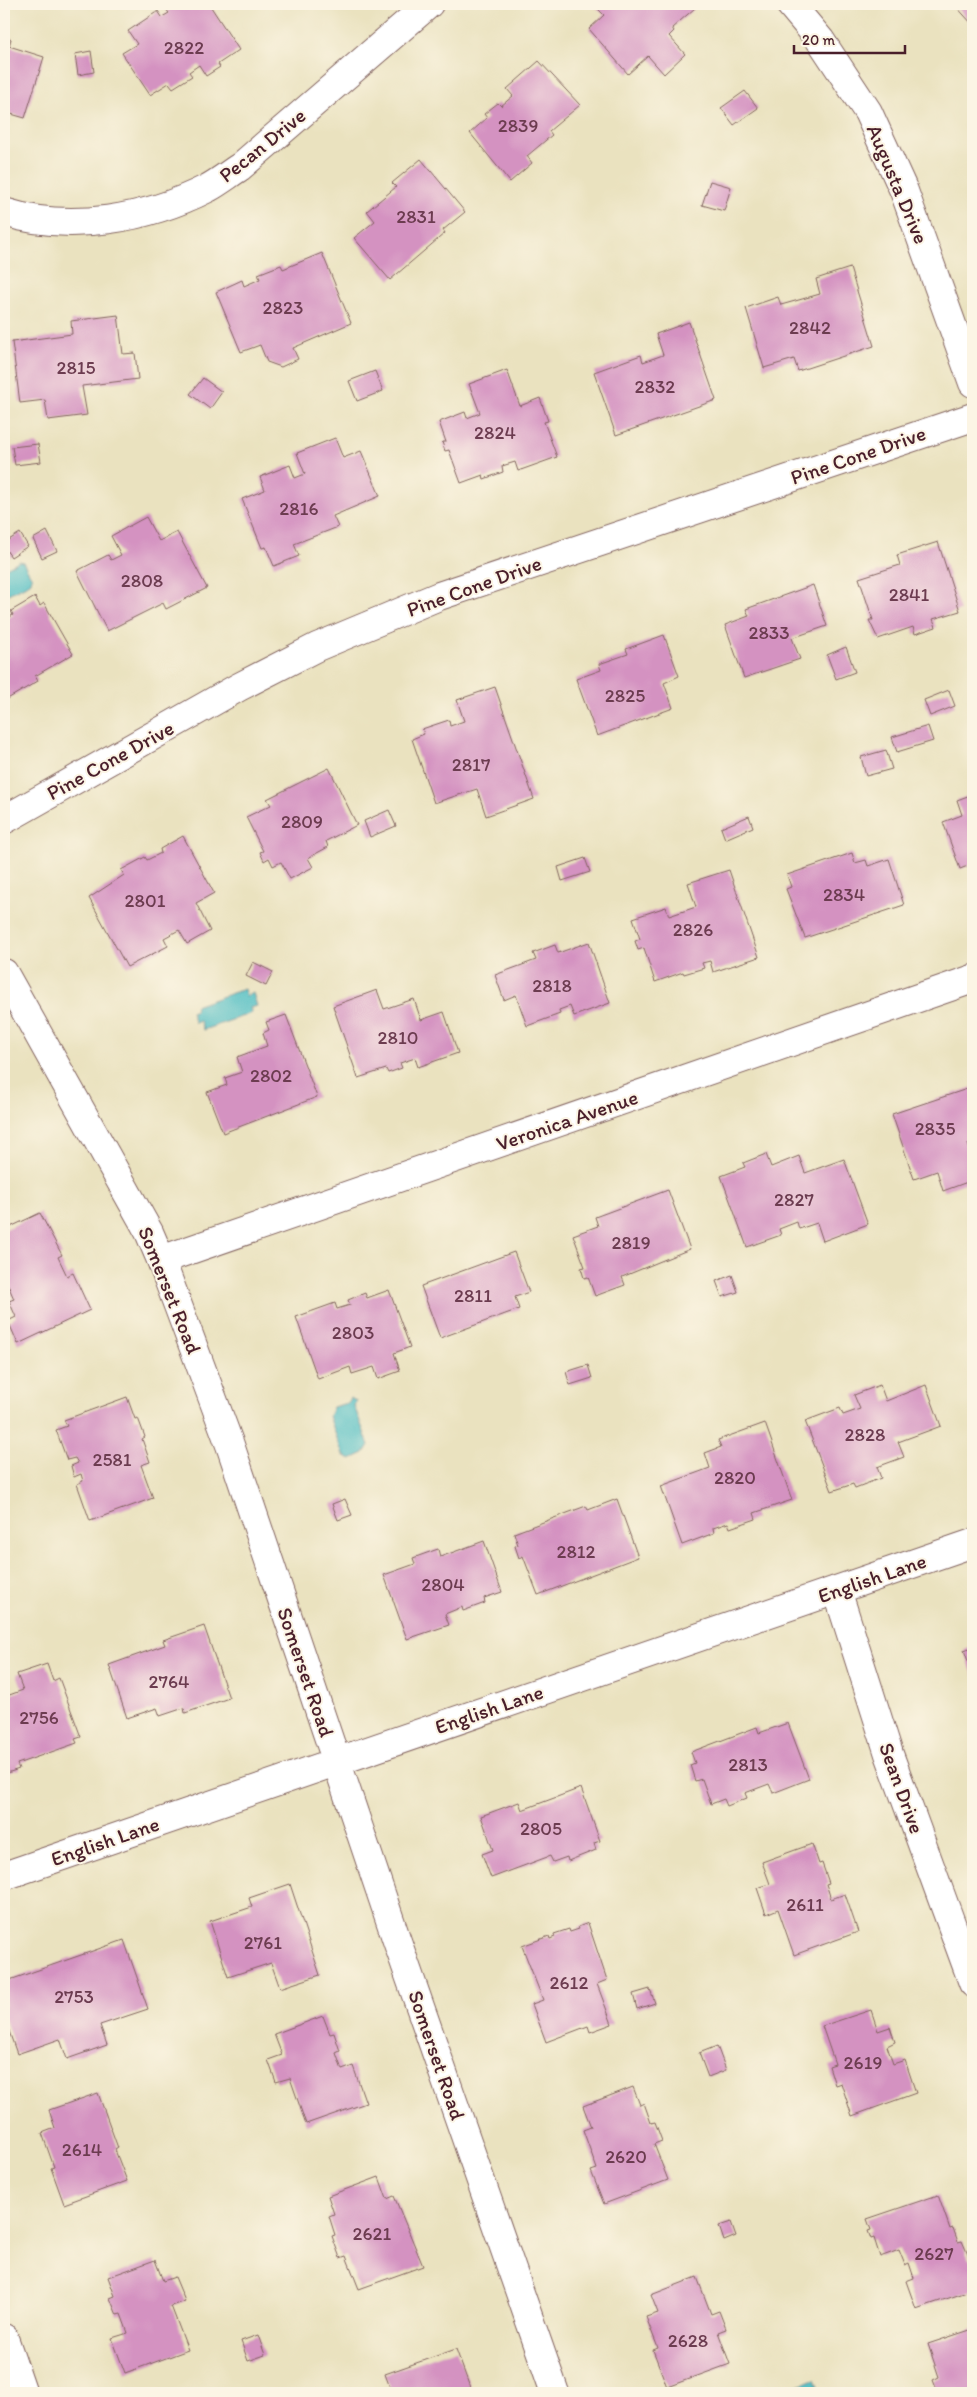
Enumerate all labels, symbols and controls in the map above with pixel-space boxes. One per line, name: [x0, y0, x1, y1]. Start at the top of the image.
scale bar: [794, 22, 906, 54]
text: 20 m: [802, 31, 836, 49]
house number: 2822: [164, 36, 204, 59]
street label: Pecan Drive: [214, 103, 310, 187]
house number: 2839: [498, 114, 538, 137]
street label: Augusta Drive: [862, 121, 934, 247]
house number: 2831: [396, 205, 436, 228]
house number: 2823: [263, 296, 303, 319]
house number: 2842: [789, 316, 831, 339]
house number: 2815: [56, 356, 96, 379]
house number: 2832: [635, 375, 675, 398]
street label: Pine Cone Drive: [787, 420, 929, 490]
house number: 2824: [474, 421, 516, 444]
house number: 2816: [279, 497, 319, 520]
street label: Pine Cone Drive: [403, 550, 545, 622]
house number: 2808: [121, 569, 163, 592]
house number: 2841: [889, 583, 929, 606]
house number: 2833: [748, 621, 790, 644]
house number: 2825: [605, 684, 645, 707]
street label: Pine Cone Drive: [42, 715, 178, 805]
house number: 2817: [452, 753, 490, 776]
house number: 2809: [281, 810, 323, 833]
house number: 2834: [823, 883, 865, 906]
house number: 2801: [125, 889, 166, 912]
house number: 2826: [673, 918, 713, 941]
house number: 2818: [532, 974, 572, 997]
house number: 2810: [378, 1026, 418, 1049]
house number: 2802: [250, 1064, 292, 1087]
street label: Veronica Avenue: [493, 1084, 641, 1156]
house number: 2835: [915, 1117, 955, 1140]
house number: 2827: [774, 1188, 814, 1211]
street label: Somerset Road: [133, 1223, 207, 1357]
house number: 2819: [611, 1231, 651, 1254]
house number: 2811: [454, 1284, 492, 1307]
house number: 2803: [332, 1321, 374, 1344]
house number: 2828: [845, 1423, 885, 1446]
house number: 2581: [92, 1448, 132, 1471]
house number: 2820: [714, 1466, 756, 1489]
house number: 2812: [556, 1540, 596, 1563]
street label: English Lane: [814, 1548, 930, 1608]
house number: 2804: [421, 1573, 465, 1596]
street label: Somerset Road: [272, 1604, 340, 1740]
house number: 2764: [149, 1670, 189, 1693]
street label: English Lane: [431, 1679, 547, 1739]
house number: 2756: [19, 1706, 59, 1729]
street label: Sean Drive: [874, 1739, 930, 1837]
house number: 2813: [728, 1753, 768, 1776]
street label: English Lane: [47, 1811, 163, 1871]
house number: 2805: [520, 1817, 562, 1840]
house number: 2611: [786, 1893, 824, 1916]
house number: 2761: [244, 1931, 282, 1954]
house number: 2612: [550, 1971, 588, 1994]
house number: 2753: [54, 1985, 94, 2008]
street label: Somerset Road: [403, 1987, 471, 2123]
house number: 2619: [844, 2051, 882, 2074]
house number: 2614: [62, 2138, 102, 2161]
house number: 2620: [605, 2145, 647, 2168]
house number: 2621: [353, 2222, 392, 2245]
house number: 2627: [914, 2242, 954, 2265]
house number: 2628: [668, 2329, 708, 2352]

